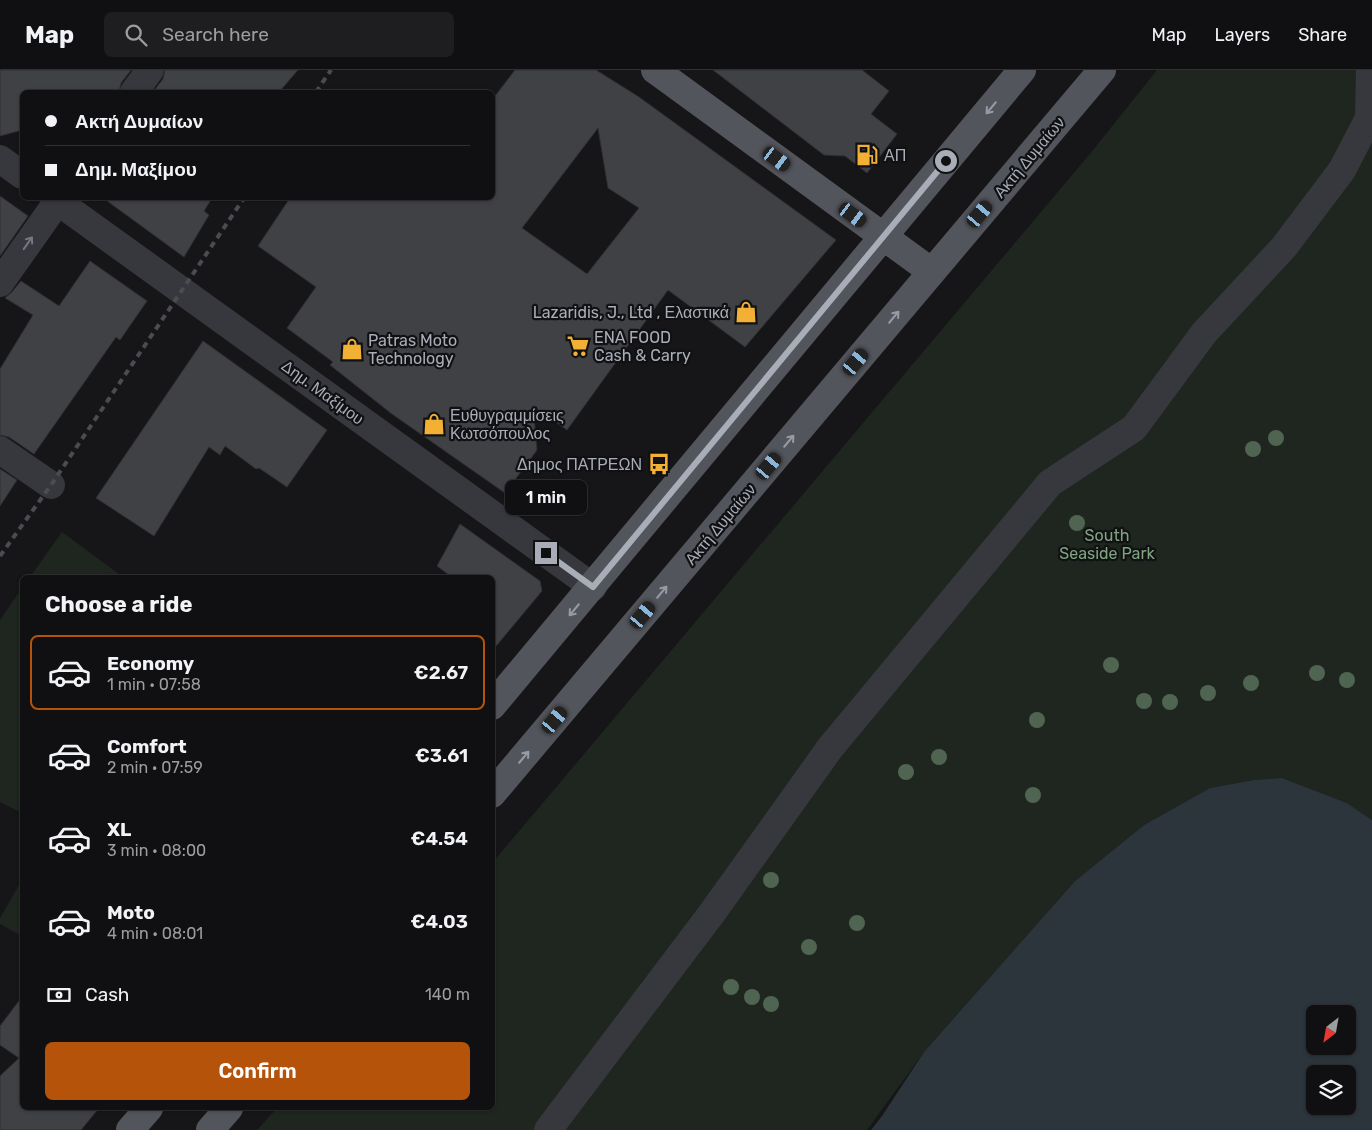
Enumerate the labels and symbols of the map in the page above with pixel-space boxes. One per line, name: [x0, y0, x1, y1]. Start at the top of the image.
one-way arrow: [985, 101, 996, 114]
street label: Ακτή Δυμαίων: [990, 113, 1069, 202]
fuel station icon: ΑΠ: [854, 142, 880, 168]
car: [760, 144, 793, 174]
place label: ΑΠ: [884, 146, 906, 165]
route start: [935, 150, 957, 172]
car: [964, 198, 995, 230]
car: [836, 200, 869, 230]
one-way arrow: [23, 236, 33, 250]
shop icon: Lazaridis, J., Ltd , Ελαστικά: [733, 299, 759, 325]
place label: Lazaridis, J., Ltd , Ελαστικά: [533, 303, 729, 322]
one-way arrow: [888, 311, 899, 324]
place label: ENA FOOD Cash & Carry: [594, 328, 691, 365]
place label: Patras Moto Technology: [368, 331, 457, 368]
supermarket icon: ENA FOOD Cash & Carry: [565, 333, 591, 359]
shop icon: Patras Moto Technology: [339, 336, 365, 362]
car: [840, 346, 871, 378]
street label: Δημ. Μαξίμου: [278, 356, 367, 429]
place label: Ευθυγραμμίσεις Κωτσόπουλος: [450, 406, 564, 443]
shop icon: Ευθυγραμμίσεις Κωτσόπουλος: [421, 411, 447, 437]
one-way arrow: [784, 435, 795, 448]
car: [753, 450, 784, 482]
bus stop icon: Δημος ΠΑΤΡΕΩΝ: [646, 451, 672, 477]
place label: Δημος ΠΑΤΡΕΩΝ: [517, 455, 642, 474]
callout: 1 min: [505, 480, 587, 516]
street label: Ακτή Δυμαίων: [681, 480, 760, 569]
park label: South Seaside Park: [1059, 526, 1155, 563]
route end: [535, 542, 557, 564]
one-way arrow: [657, 586, 668, 599]
car: [627, 599, 658, 631]
one-way arrow: [569, 603, 580, 616]
car: [539, 704, 570, 736]
one-way arrow: [518, 750, 530, 763]
north arrow: [1306, 1005, 1356, 1055]

